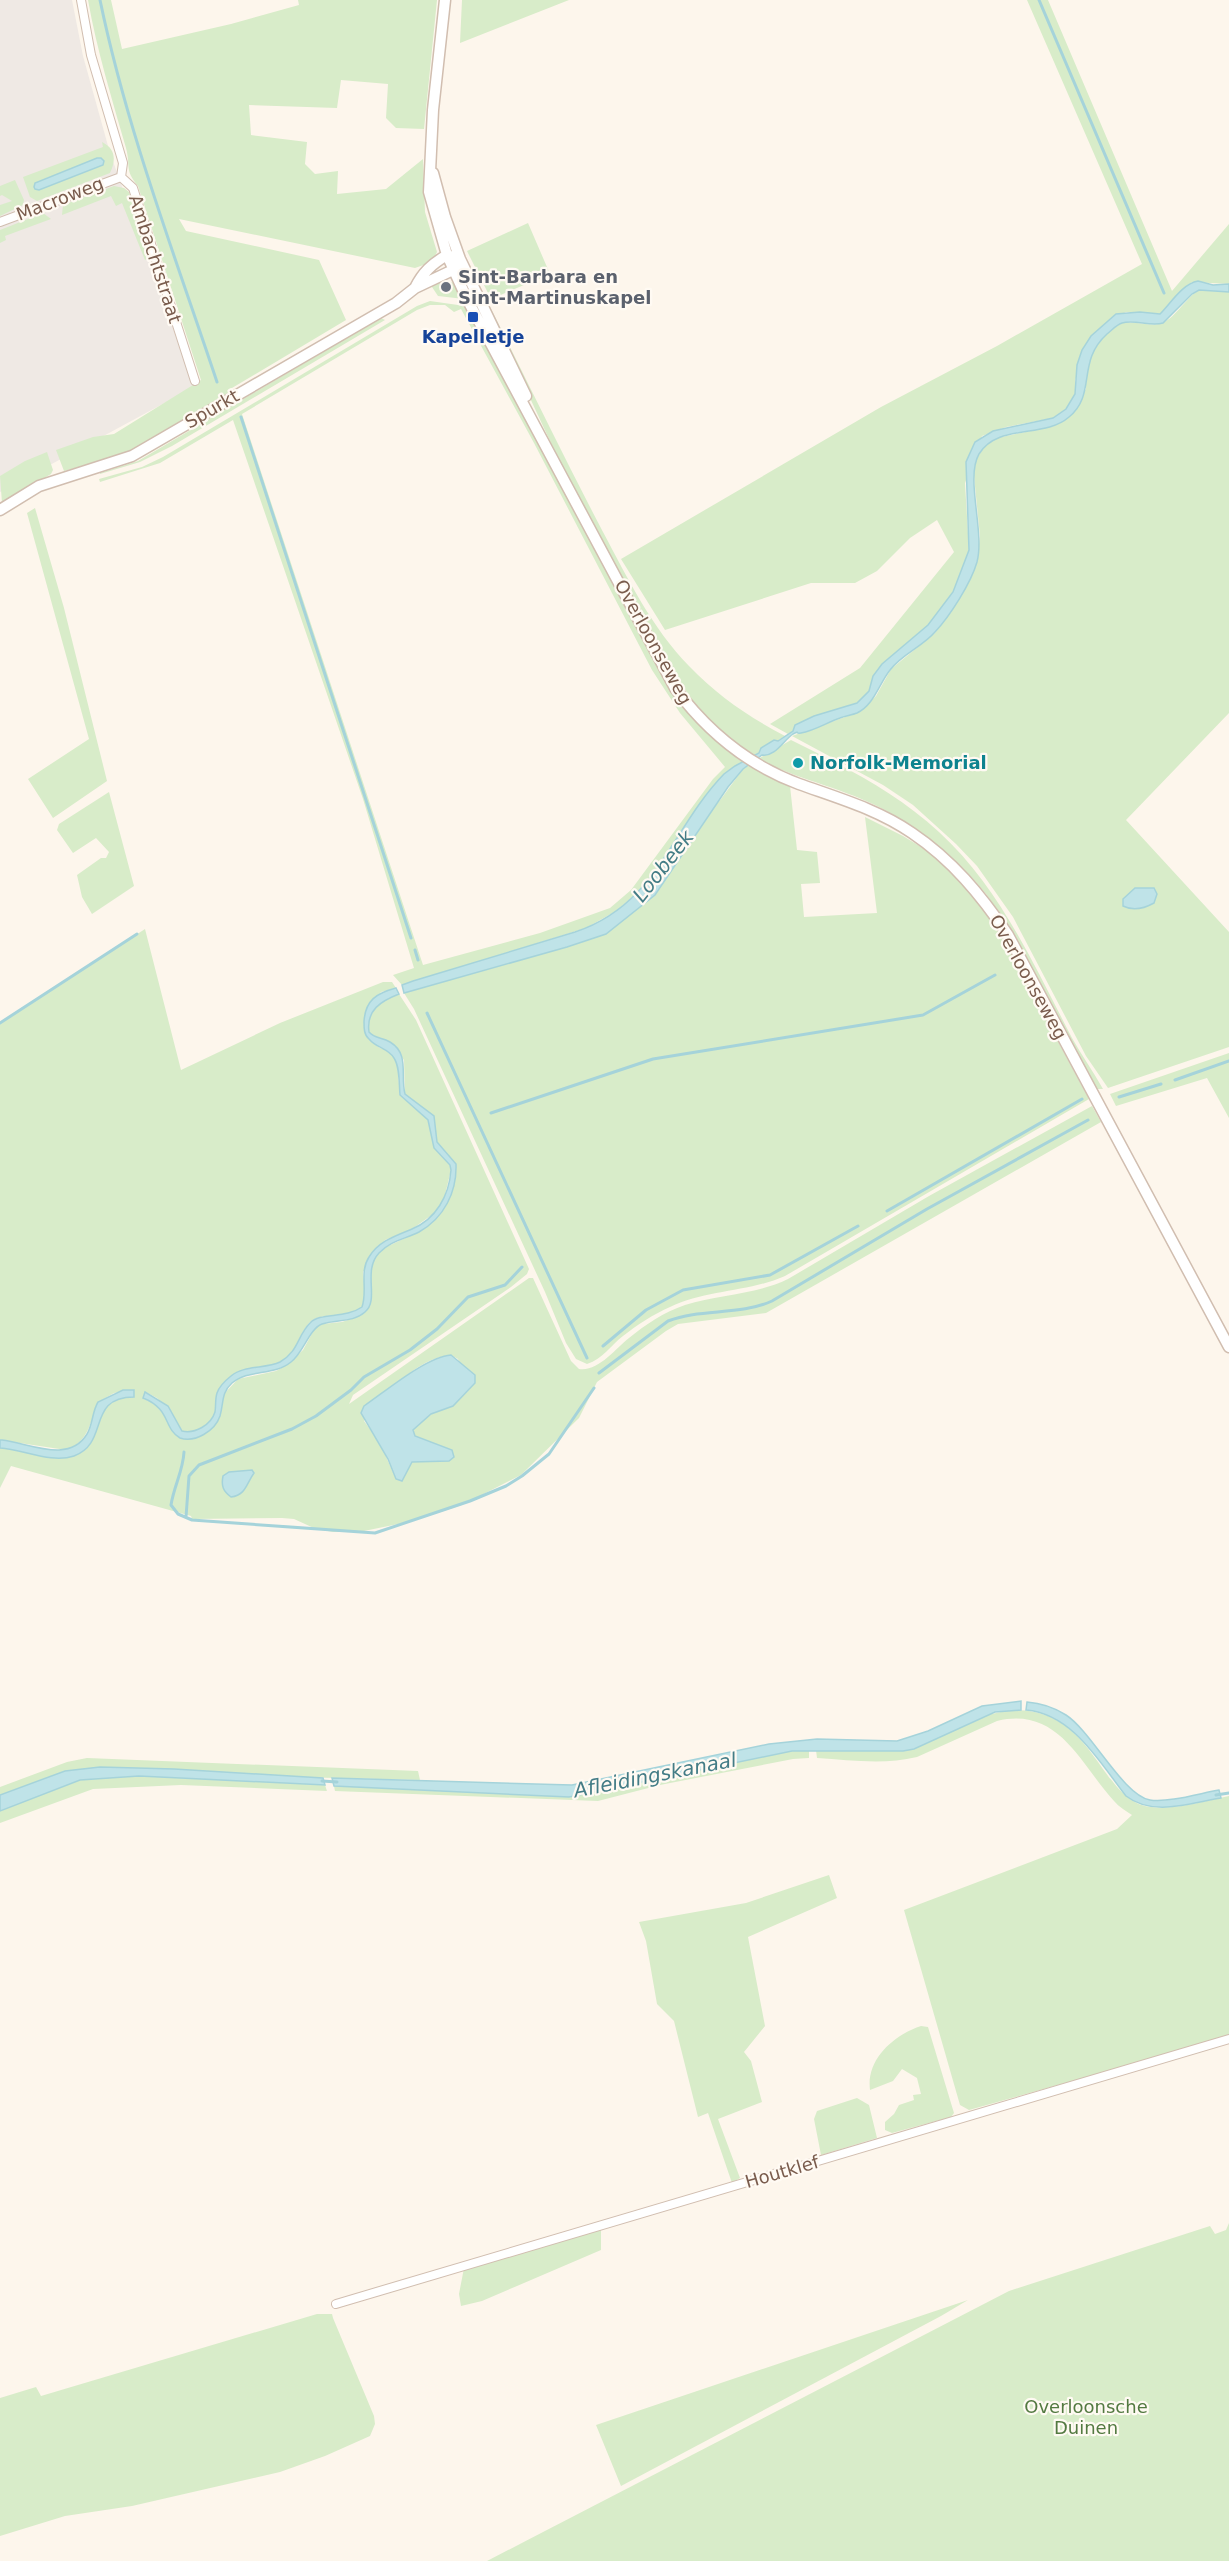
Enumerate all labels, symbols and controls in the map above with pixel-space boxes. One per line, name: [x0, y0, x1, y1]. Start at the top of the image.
street label: Macroweg: [13, 172, 106, 225]
street label: Ambachtstraat: [125, 192, 186, 326]
place label: Sint-Barbara en Sint-Martinuskapel: [458, 266, 651, 308]
marker: Sint-Barbara en Sint-Martinuskapel: [439, 280, 453, 294]
marker: Kapelletje: [466, 310, 480, 324]
place label: Kapelletje: [422, 326, 524, 347]
street label: Spurkt: [181, 385, 243, 432]
street label: Overloonseweg: [610, 576, 696, 708]
place label: Norfolk-Memorial: [810, 752, 987, 773]
marker: Norfolk-Memorial: [791, 756, 805, 770]
water label: Loobeek: [628, 824, 699, 907]
street label: Overloonseweg: [985, 911, 1071, 1043]
water label: Afleidingskanaal: [570, 1747, 739, 1803]
street label: Houtklef: [743, 2151, 822, 2192]
park label: Overloonsche Duinen: [1024, 2396, 1148, 2438]

